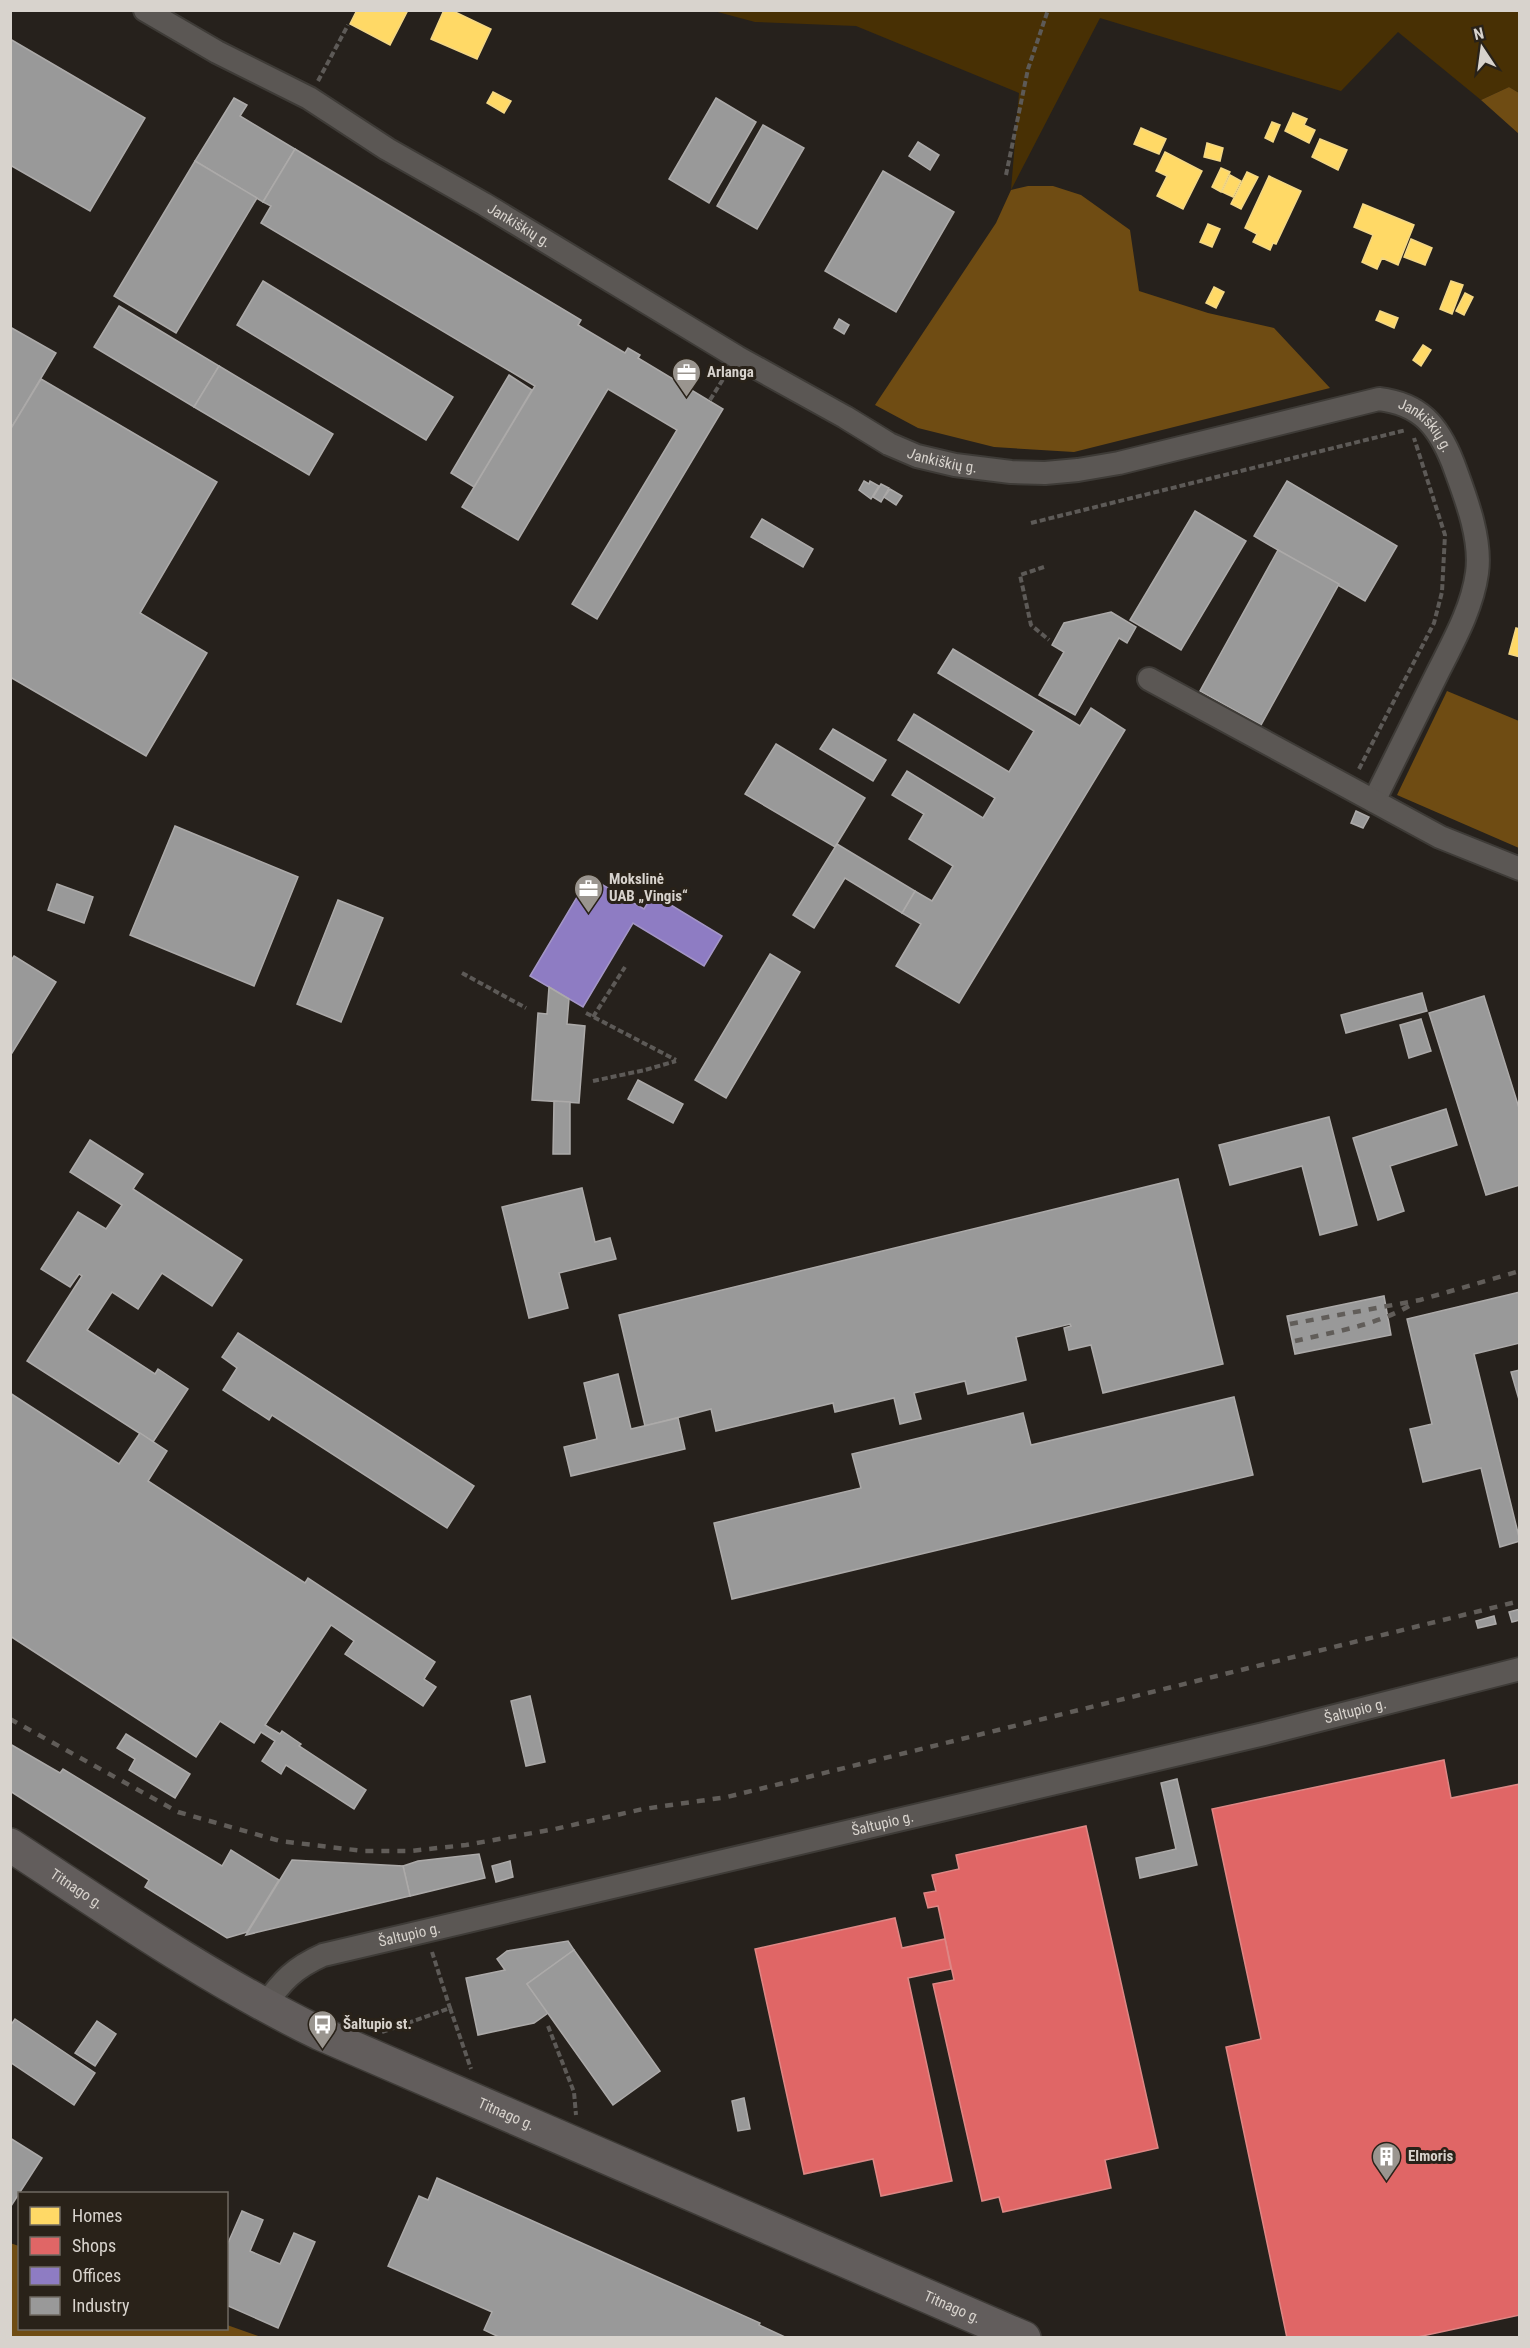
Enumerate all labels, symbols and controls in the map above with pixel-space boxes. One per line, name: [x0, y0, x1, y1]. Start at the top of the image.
north arrow: [1452, 18, 1512, 78]
text: N: [1472, 24, 1486, 44]
street label: Jankiškių g.: [484, 199, 554, 251]
office icon: Arlanga: [670, 356, 702, 398]
place label: Arlanga: [707, 363, 754, 381]
street label: Jankiškių g.: [1396, 395, 1456, 455]
street label: Jankiškių g.: [904, 444, 978, 477]
place label: Mokslinė UAB „Vingis“: [609, 870, 688, 905]
office icon: Mokslinė UAB „Vingis“: [572, 872, 604, 914]
street label: Šaltupio g.: [1322, 1694, 1388, 1727]
street label: Šaltupio g.: [850, 1808, 915, 1840]
street label: Titnago g.: [47, 1865, 107, 1913]
street label: Šaltupio g.: [377, 1919, 442, 1951]
bus stop icon: Šaltupio st.: [306, 2008, 338, 2050]
place label: Šaltupio st.: [343, 2015, 412, 2033]
street label: Titnago g.: [475, 2094, 537, 2134]
building icon: Elmoris: [1371, 2140, 1403, 2182]
place label: Elmoris: [1408, 2147, 1453, 2165]
legend: [18, 2192, 228, 2330]
text: Homes: [72, 2205, 122, 2226]
text: Shops: [72, 2235, 116, 2256]
text: Offices: [72, 2265, 121, 2286]
street label: Titnago g.: [921, 2287, 983, 2327]
text: Industry: [72, 2295, 130, 2316]

